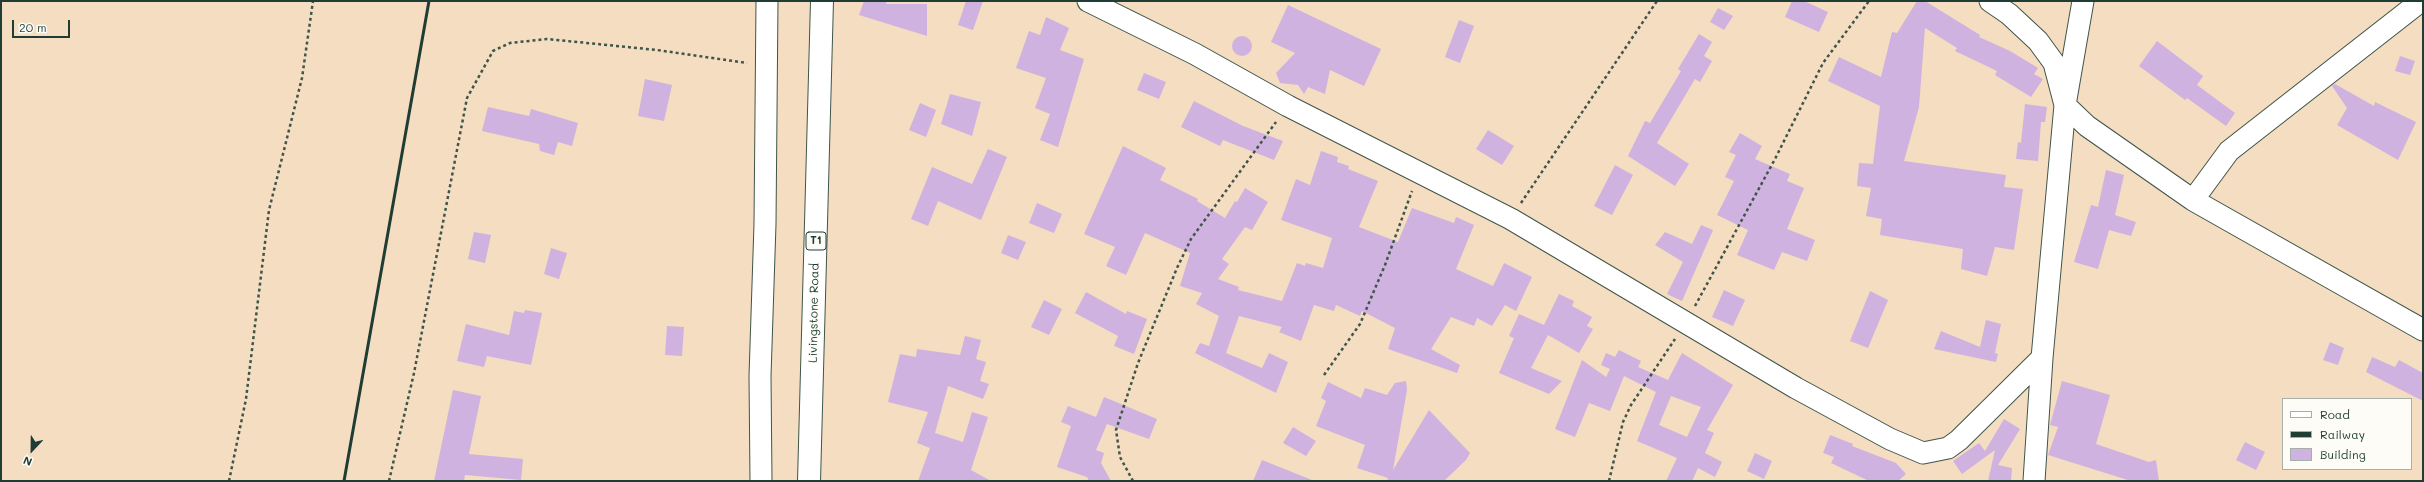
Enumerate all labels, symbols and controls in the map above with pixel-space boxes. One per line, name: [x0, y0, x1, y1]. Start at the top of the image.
scale bar: [14, 12, 72, 38]
text: 20 m: [19, 19, 47, 35]
road number: T1: [806, 232, 826, 250]
street label: Livingstone Road: [806, 263, 822, 363]
legend: [2282, 398, 2412, 470]
text: Road: [2320, 406, 2350, 422]
text: Railway: [2320, 426, 2365, 442]
north arrow: [12, 430, 52, 470]
text: Building: [2320, 446, 2366, 462]
text: N: [21, 453, 34, 470]

